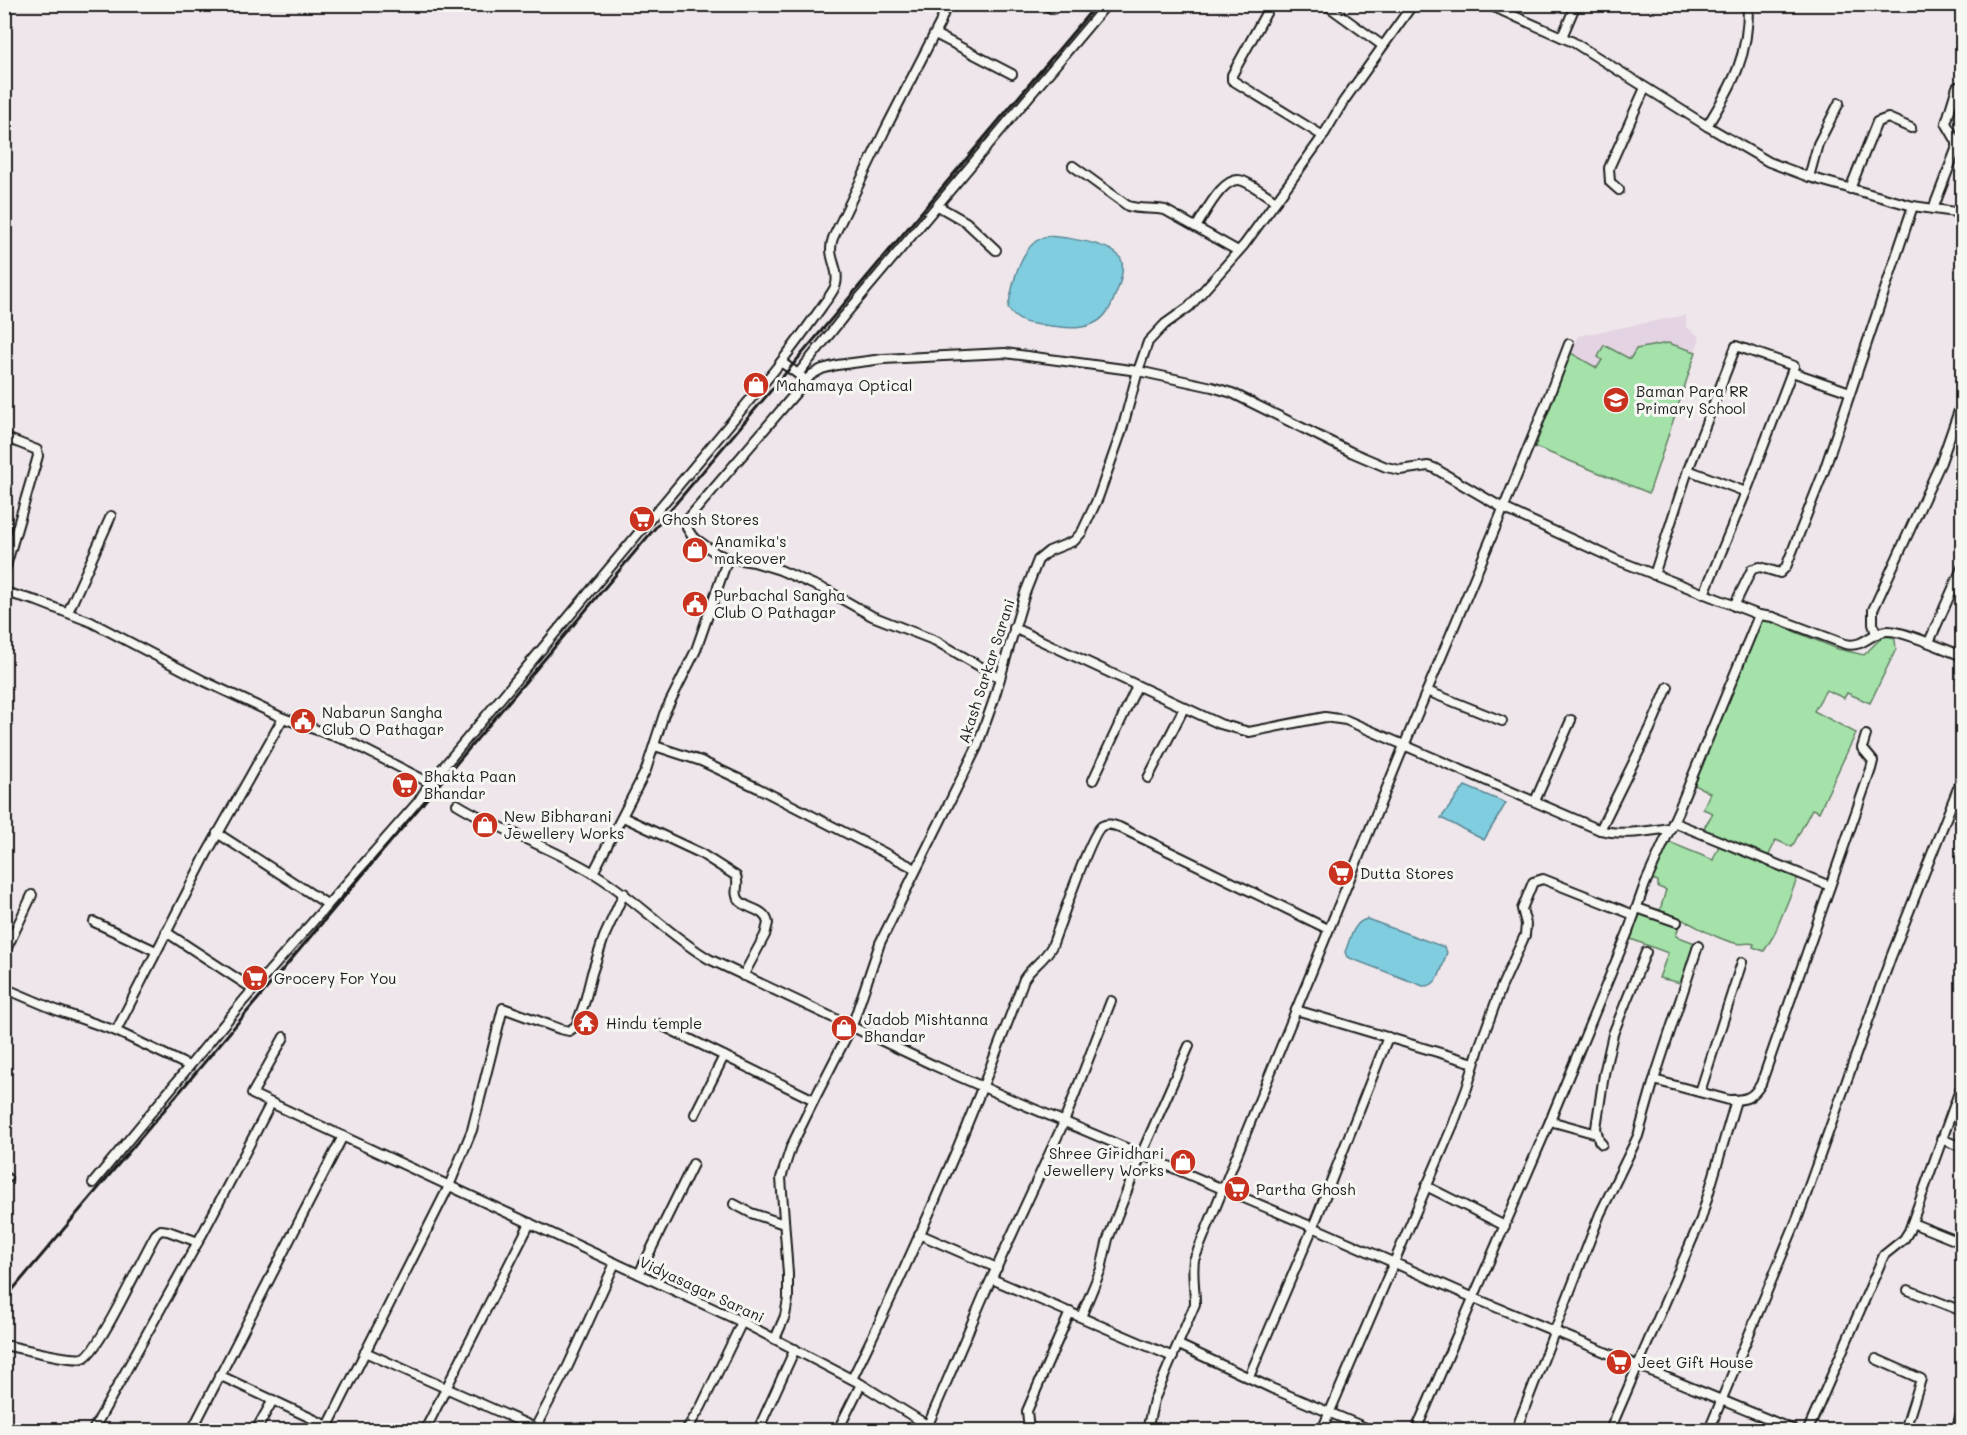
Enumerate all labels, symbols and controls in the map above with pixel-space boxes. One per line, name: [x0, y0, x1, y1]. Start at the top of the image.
shop icon: Mahamaya Optical: [741, 370, 771, 400]
place label: Mahamaya Optical: [776, 375, 913, 395]
place label: Baman Para RR Primary School: [1636, 381, 1749, 418]
school or university icon: Baman Para RR Primary School: [1601, 385, 1631, 415]
supermarket icon: Ghosh Stores: [627, 504, 657, 534]
place label: Ghosh Stores: [662, 509, 759, 529]
place label: Anamika's makeover: [714, 531, 787, 568]
shop icon: Anamika's makeover: [680, 535, 710, 565]
place label: Purbachal Sangha Club O Pathagar: [714, 585, 846, 622]
public building icon: Purbachal Sangha Club O Pathagar: [680, 589, 710, 619]
street label: Akash Sarkar Sarani: [953, 596, 1019, 746]
place label: Nabarun Sangha Club O Pathagar: [322, 702, 444, 739]
public building icon: Nabarun Sangha Club O Pathagar: [288, 706, 318, 736]
place label: Bhakta Paan Bhandar: [424, 766, 516, 803]
supermarket icon: Bhakta Paan Bhandar: [390, 770, 420, 800]
place label: New Bibharani Jewellery Works: [504, 806, 624, 843]
shop icon: New Bibharani Jewellery Works: [470, 810, 500, 840]
supermarket icon: Dutta Stores: [1326, 858, 1356, 888]
place label: Dutta Stores: [1360, 863, 1454, 883]
supermarket icon: Grocery For You: [240, 963, 270, 993]
place label: Grocery For You: [274, 968, 396, 988]
temple icon: Hindu temple: [571, 1008, 601, 1038]
place label: Jadob Mishtanna Bhandar: [864, 1009, 989, 1046]
place label: Hindu temple: [606, 1013, 702, 1033]
shop icon: Jadob Mishtanna Bhandar: [829, 1013, 859, 1043]
place label: Shree Giridhari Jewellery Works: [1044, 1143, 1164, 1180]
shop icon: Shree Giridhari Jewellery Works: [1168, 1147, 1198, 1177]
supermarket icon: Partha Ghosh: [1222, 1174, 1252, 1204]
place label: Partha Ghosh: [1256, 1179, 1355, 1199]
street label: Vidyasagar Sarani: [636, 1251, 768, 1327]
supermarket icon: Jeet Gift House: [1604, 1347, 1634, 1377]
place label: Jeet Gift House: [1638, 1352, 1754, 1372]

